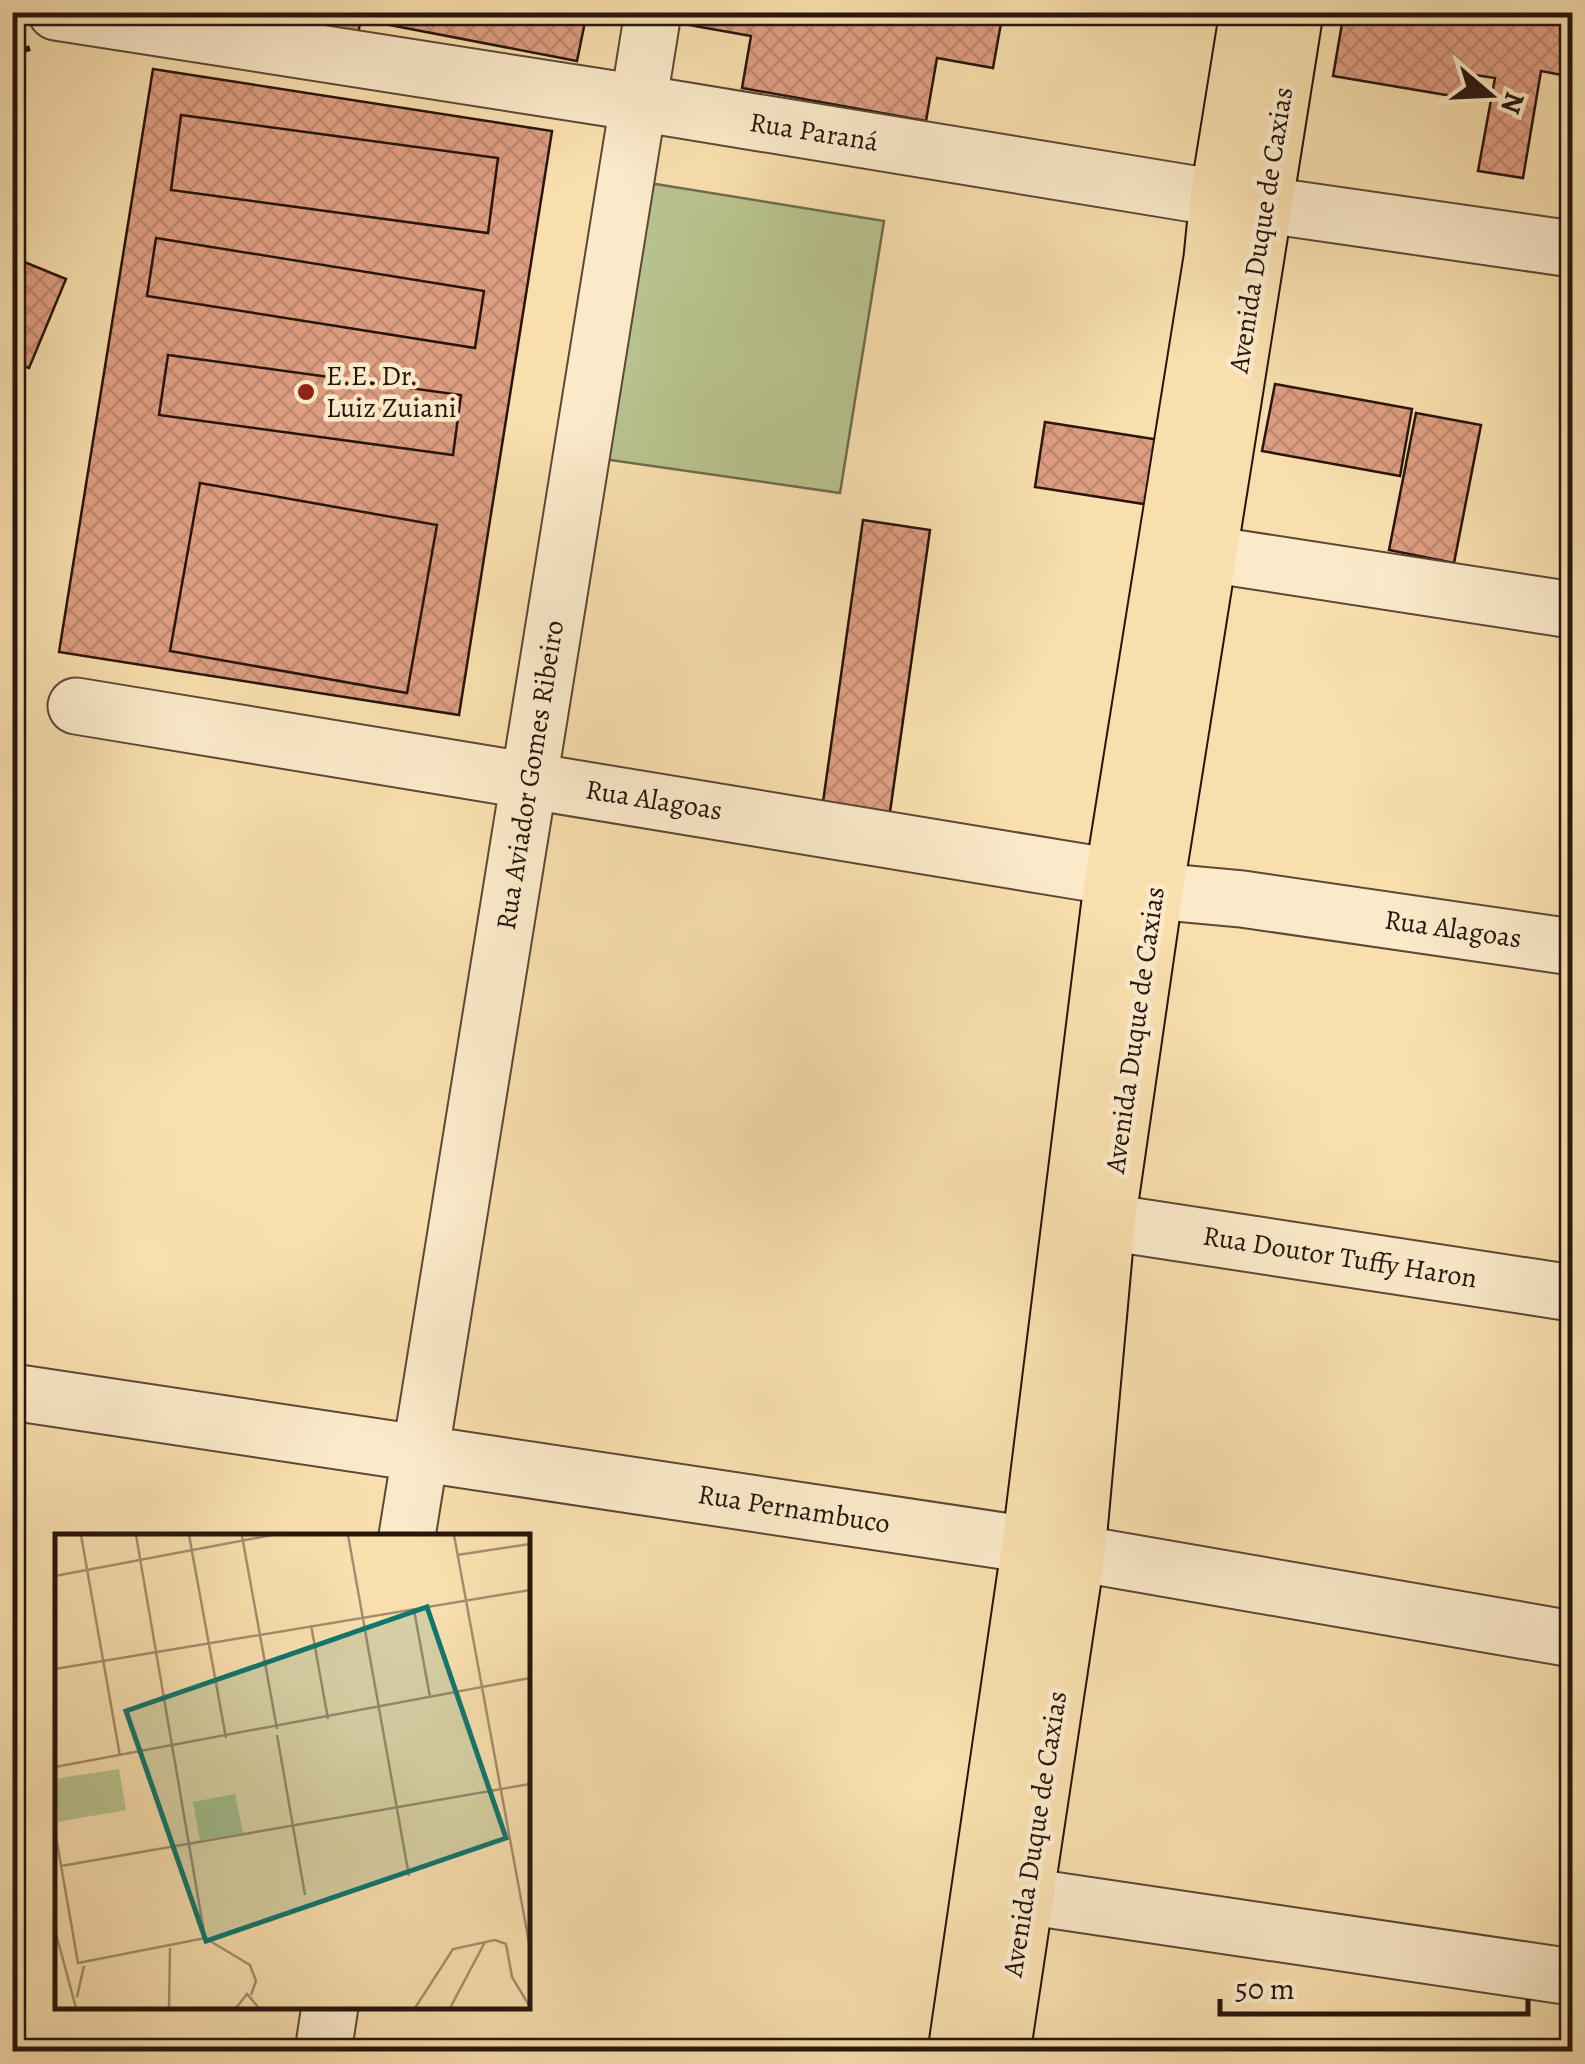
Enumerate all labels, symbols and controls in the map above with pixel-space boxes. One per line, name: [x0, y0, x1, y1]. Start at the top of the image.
north arrow: [1440, 45, 1540, 145]
street label: Avenida Duque de Caxias: [1219, 84, 1302, 377]
text: N: [1491, 87, 1534, 119]
street label: Rua Paraná: [747, 103, 881, 161]
place label: E.E. Dr. Luiz Zuiani: [326, 357, 457, 427]
marker: E.E. Dr. Luiz Zuiani: [295, 381, 317, 403]
street label: Rua Aviador Gomes Ribeiro: [487, 617, 573, 933]
street label: Rua Alagoas: [583, 770, 725, 830]
street label: Avenida Duque de Caxias: [1096, 884, 1174, 1177]
street label: Rua Alagoas: [1382, 901, 1524, 957]
street label: Rua Doutor Tuffy Haron: [1200, 1217, 1480, 1297]
street label: Rua Pernambuco: [695, 1475, 893, 1543]
inset map: [55, 1534, 530, 2009]
street label: Avenida Duque de Caxias: [993, 1688, 1076, 1981]
scale bar: [1220, 1954, 1528, 2016]
text: 50 m: [1235, 1969, 1295, 2009]

